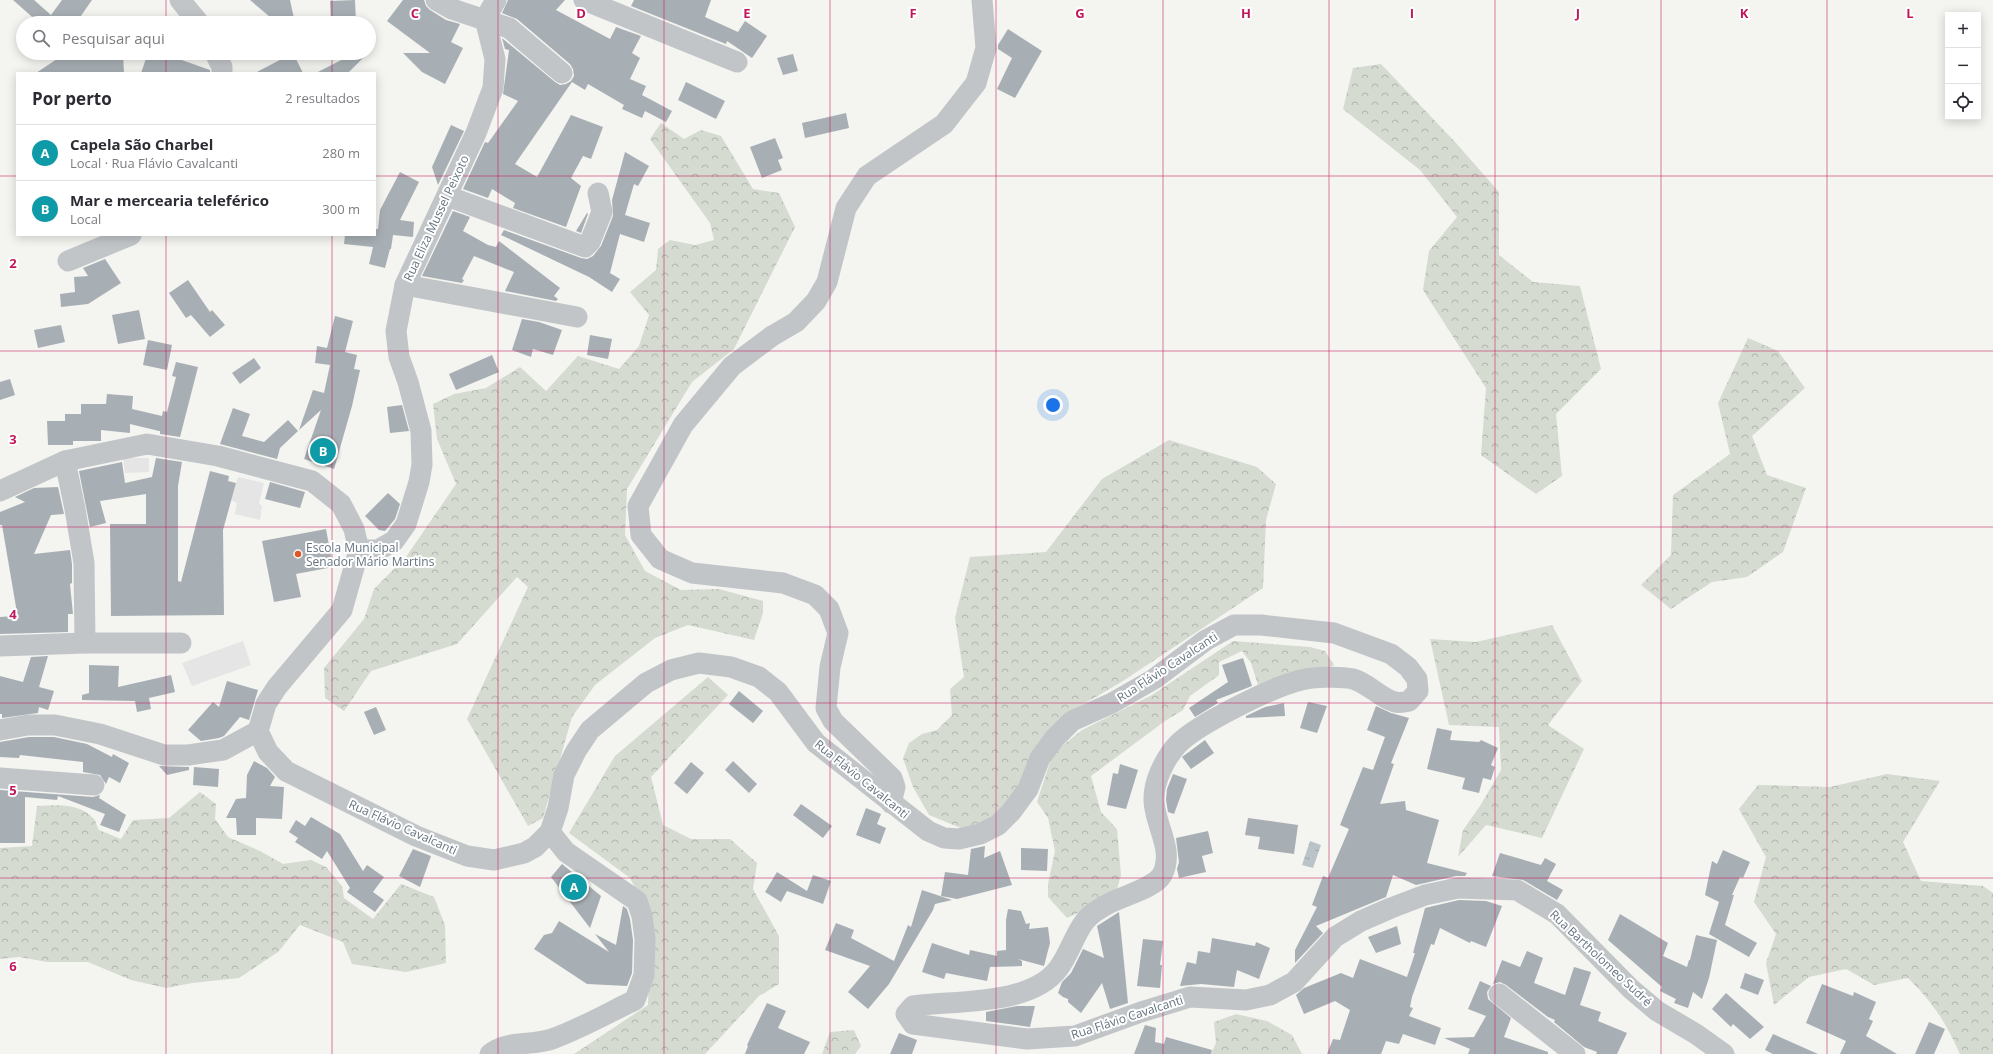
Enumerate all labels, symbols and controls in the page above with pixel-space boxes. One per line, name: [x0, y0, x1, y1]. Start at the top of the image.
text: C: [411, 4, 419, 22]
text: D: [576, 4, 586, 22]
text: E: [743, 4, 751, 22]
text: F: [909, 4, 917, 22]
text: G: [1075, 4, 1085, 22]
text: H: [1241, 4, 1251, 22]
text: I: [1410, 4, 1414, 22]
text: J: [1575, 4, 1580, 22]
text: K: [1740, 4, 1749, 22]
text: L: [1906, 4, 1914, 22]
map controls: [1945, 12, 1981, 120]
button: +: [1945, 12, 1981, 48]
search box: [16, 16, 376, 60]
icon: search: [30, 27, 52, 49]
text: Pesquisar aqui: [62, 28, 165, 48]
button: −: [1945, 48, 1981, 84]
button: locate: [1945, 84, 1981, 120]
text: Por perto: [32, 87, 112, 110]
text: 2 resultados: [285, 89, 360, 107]
text: Capela São Charbel: [70, 134, 213, 154]
text: A: [41, 144, 49, 162]
text: 280 m: [322, 144, 360, 162]
street label: Rua Eliza Mussel Peixoto: [399, 152, 473, 284]
text: Local · Rua Flávio Cavalcanti: [70, 154, 238, 172]
text: Mar e mercearia teleférico: [70, 190, 269, 210]
text: B: [41, 200, 49, 218]
text: 300 m: [322, 200, 360, 218]
text: Local: [70, 210, 101, 228]
text: 2: [9, 254, 17, 272]
your location: [1043, 395, 1063, 415]
text: 3: [9, 430, 17, 448]
pin: B: [310, 436, 336, 466]
place label: Escola Municipal Senador Mário Martins: [306, 539, 435, 570]
marker: Escola Municipal Senador Mário Martins: [293, 549, 303, 559]
text: 4: [9, 605, 17, 623]
street label: Rua Flávio Cavalcanti: [1113, 628, 1221, 706]
street label: Rua Flávio Cavalcanti: [811, 736, 913, 822]
text: 5: [9, 781, 17, 799]
street label: Rua Flávio Cavalcanti: [346, 795, 460, 859]
pin: A: [561, 872, 587, 902]
street label: Rua Bartholomeo Sudré: [1546, 906, 1656, 1010]
text: 6: [9, 957, 17, 975]
street label: Rua Flávio Cavalcanti: [1069, 991, 1185, 1043]

